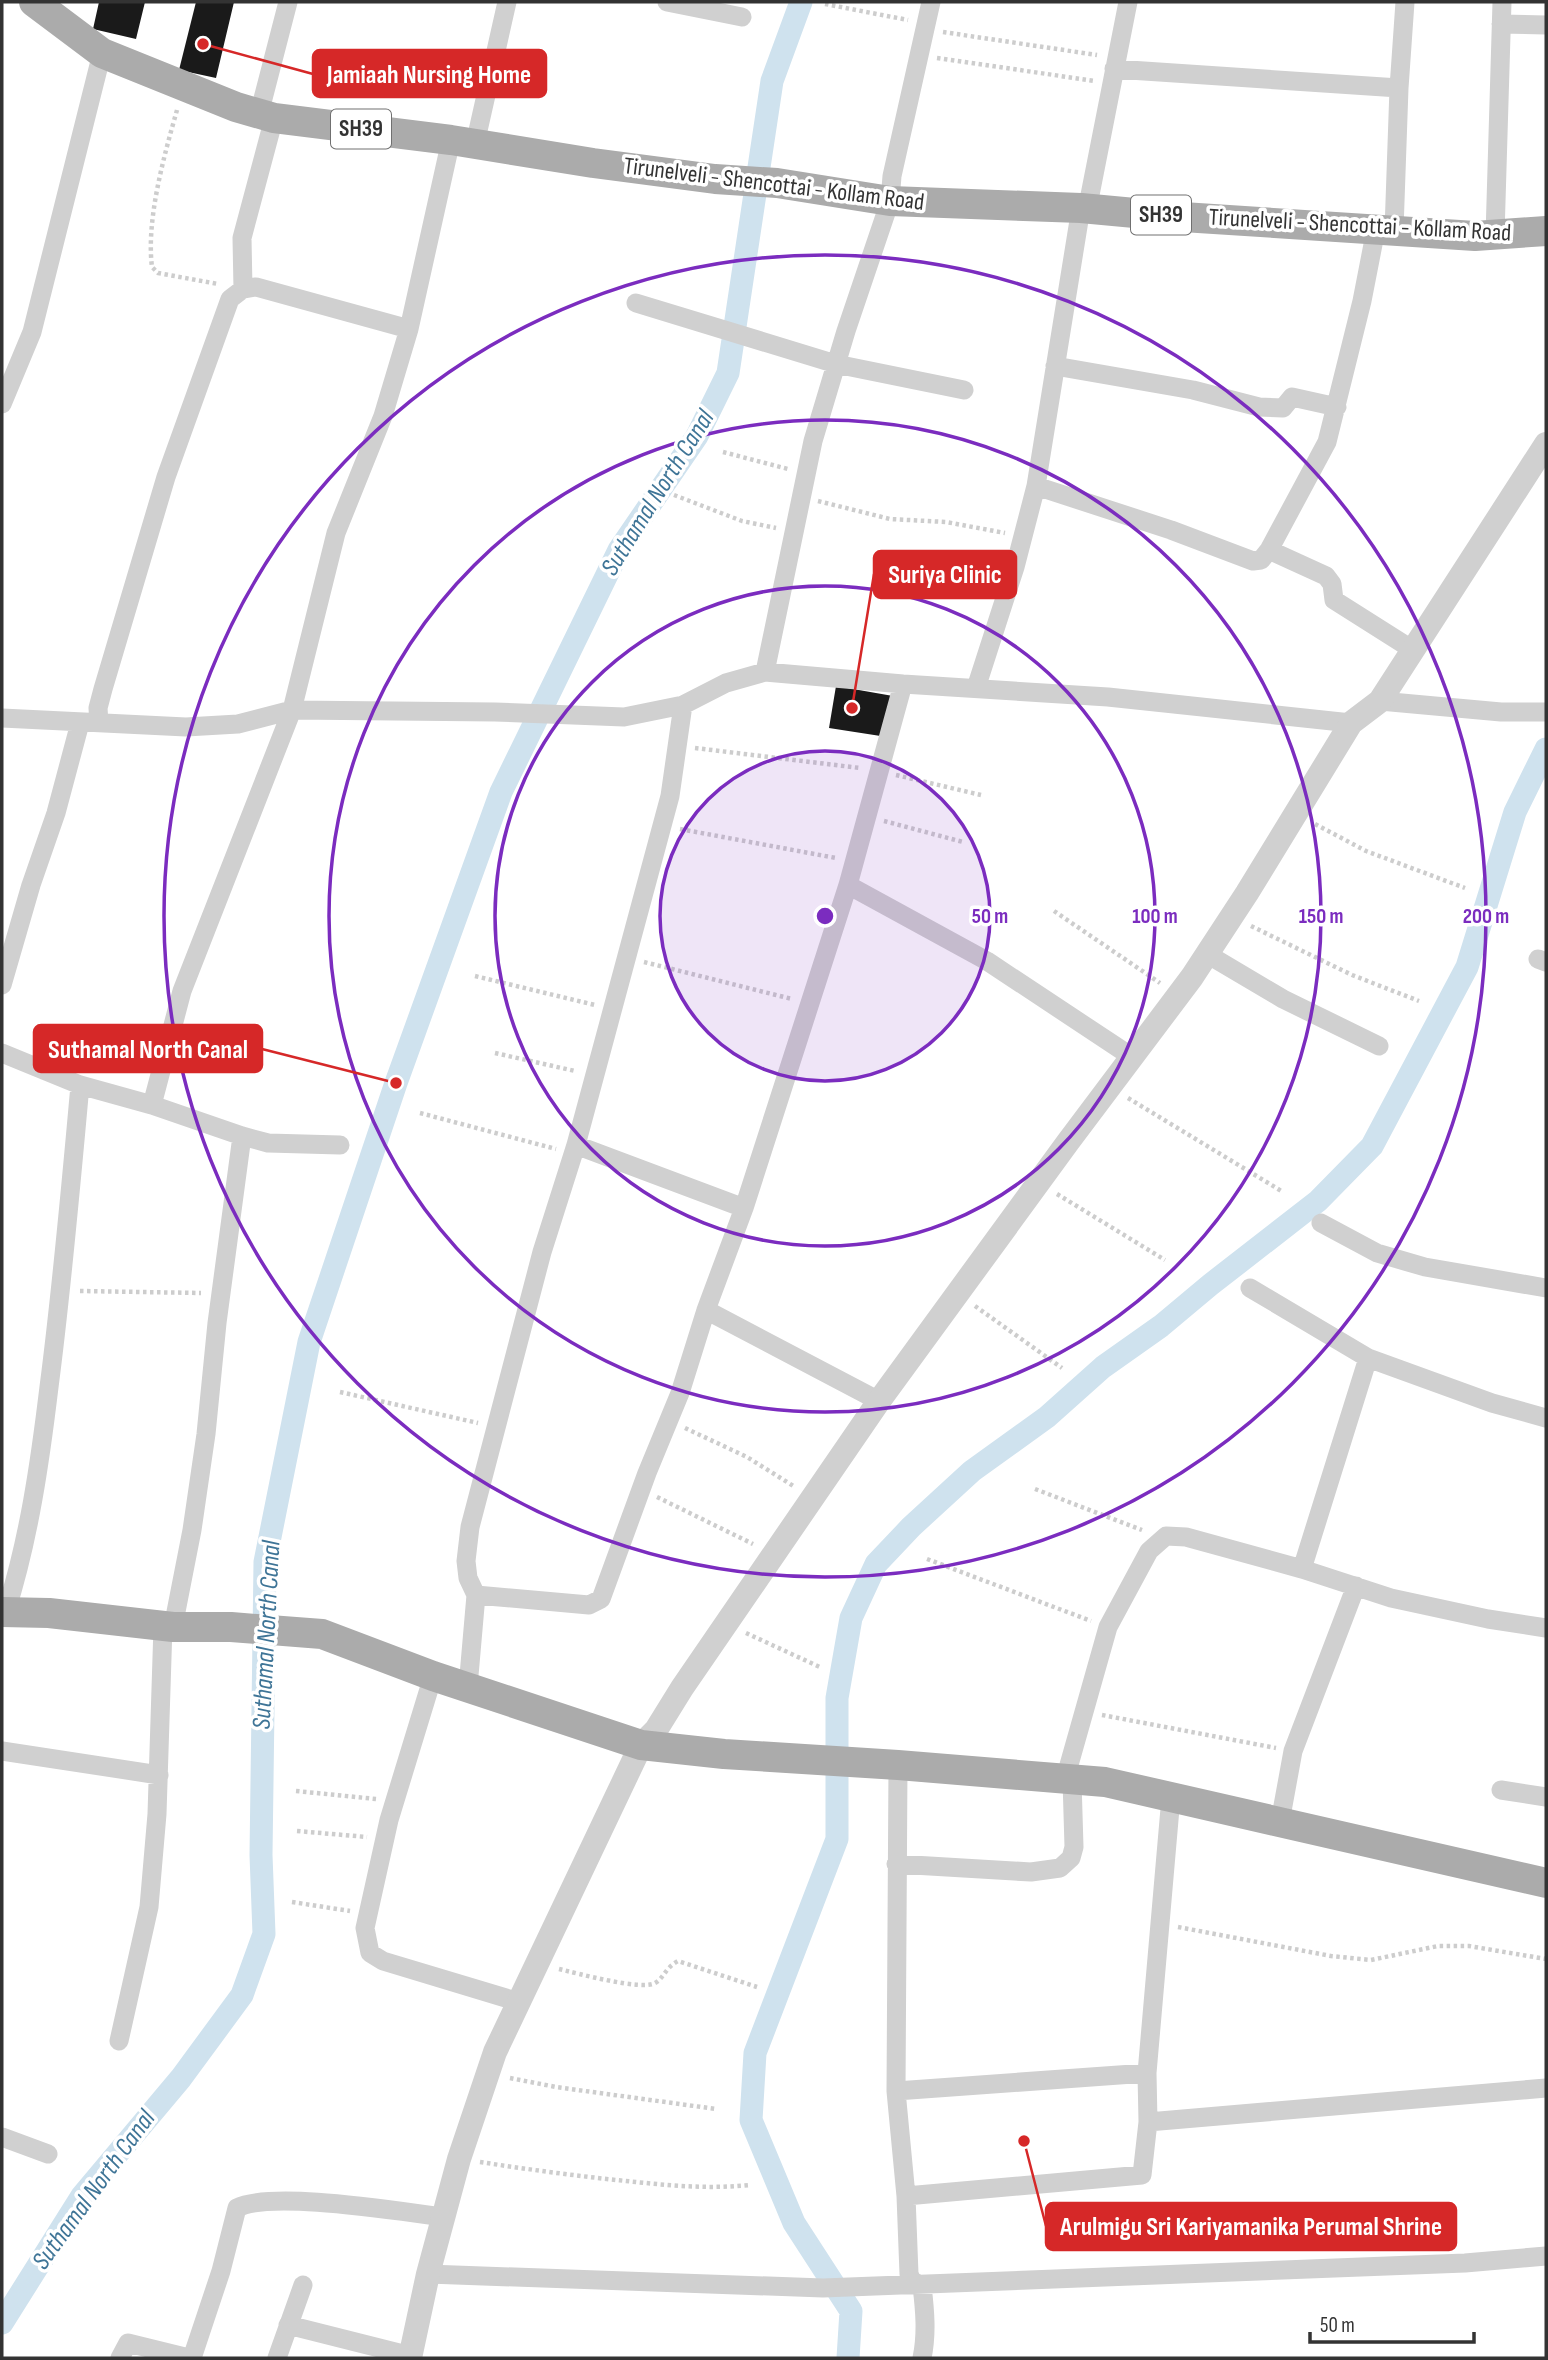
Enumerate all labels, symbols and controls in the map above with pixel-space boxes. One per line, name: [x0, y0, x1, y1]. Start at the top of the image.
callout: Jamiaah Nursing Home: [313, 50, 546, 97]
text: Jamiaah Nursing Home: [326, 60, 531, 91]
road number: SH39: [331, 110, 391, 148]
street label: Tirunelveli - Shencottai - Kollam Road: [622, 151, 926, 217]
road number: SH39: [1131, 196, 1191, 234]
street label: Tirunelveli - Shencottai - Kollam Road: [1208, 203, 1512, 247]
water label: Suthamal North Canal: [595, 403, 722, 581]
callout: Suriya Clinic: [874, 551, 1016, 598]
text: Suriya Clinic: [888, 560, 1002, 591]
centre of rings: [813, 904, 837, 928]
text: 50 m: [972, 904, 1008, 929]
text: 100 m: [1132, 904, 1178, 929]
text: 150 m: [1299, 904, 1343, 929]
text: 200 m: [1463, 904, 1509, 929]
callout: Suthamal North Canal: [34, 1025, 262, 1072]
text: Suthamal North Canal: [48, 1035, 248, 1066]
water label: Suthamal North Canal: [247, 1538, 287, 1730]
water label: Suthamal North Canal: [26, 2103, 163, 2276]
callout: Arulmigu Sri Kariyamanika Perumal Shrine: [1046, 2203, 1456, 2250]
text: Arulmigu Sri Kariyamanika Perumal Shrine: [1059, 2212, 1442, 2243]
scale bar: [1310, 2300, 1474, 2344]
text: 50 m: [1320, 2313, 1355, 2338]

